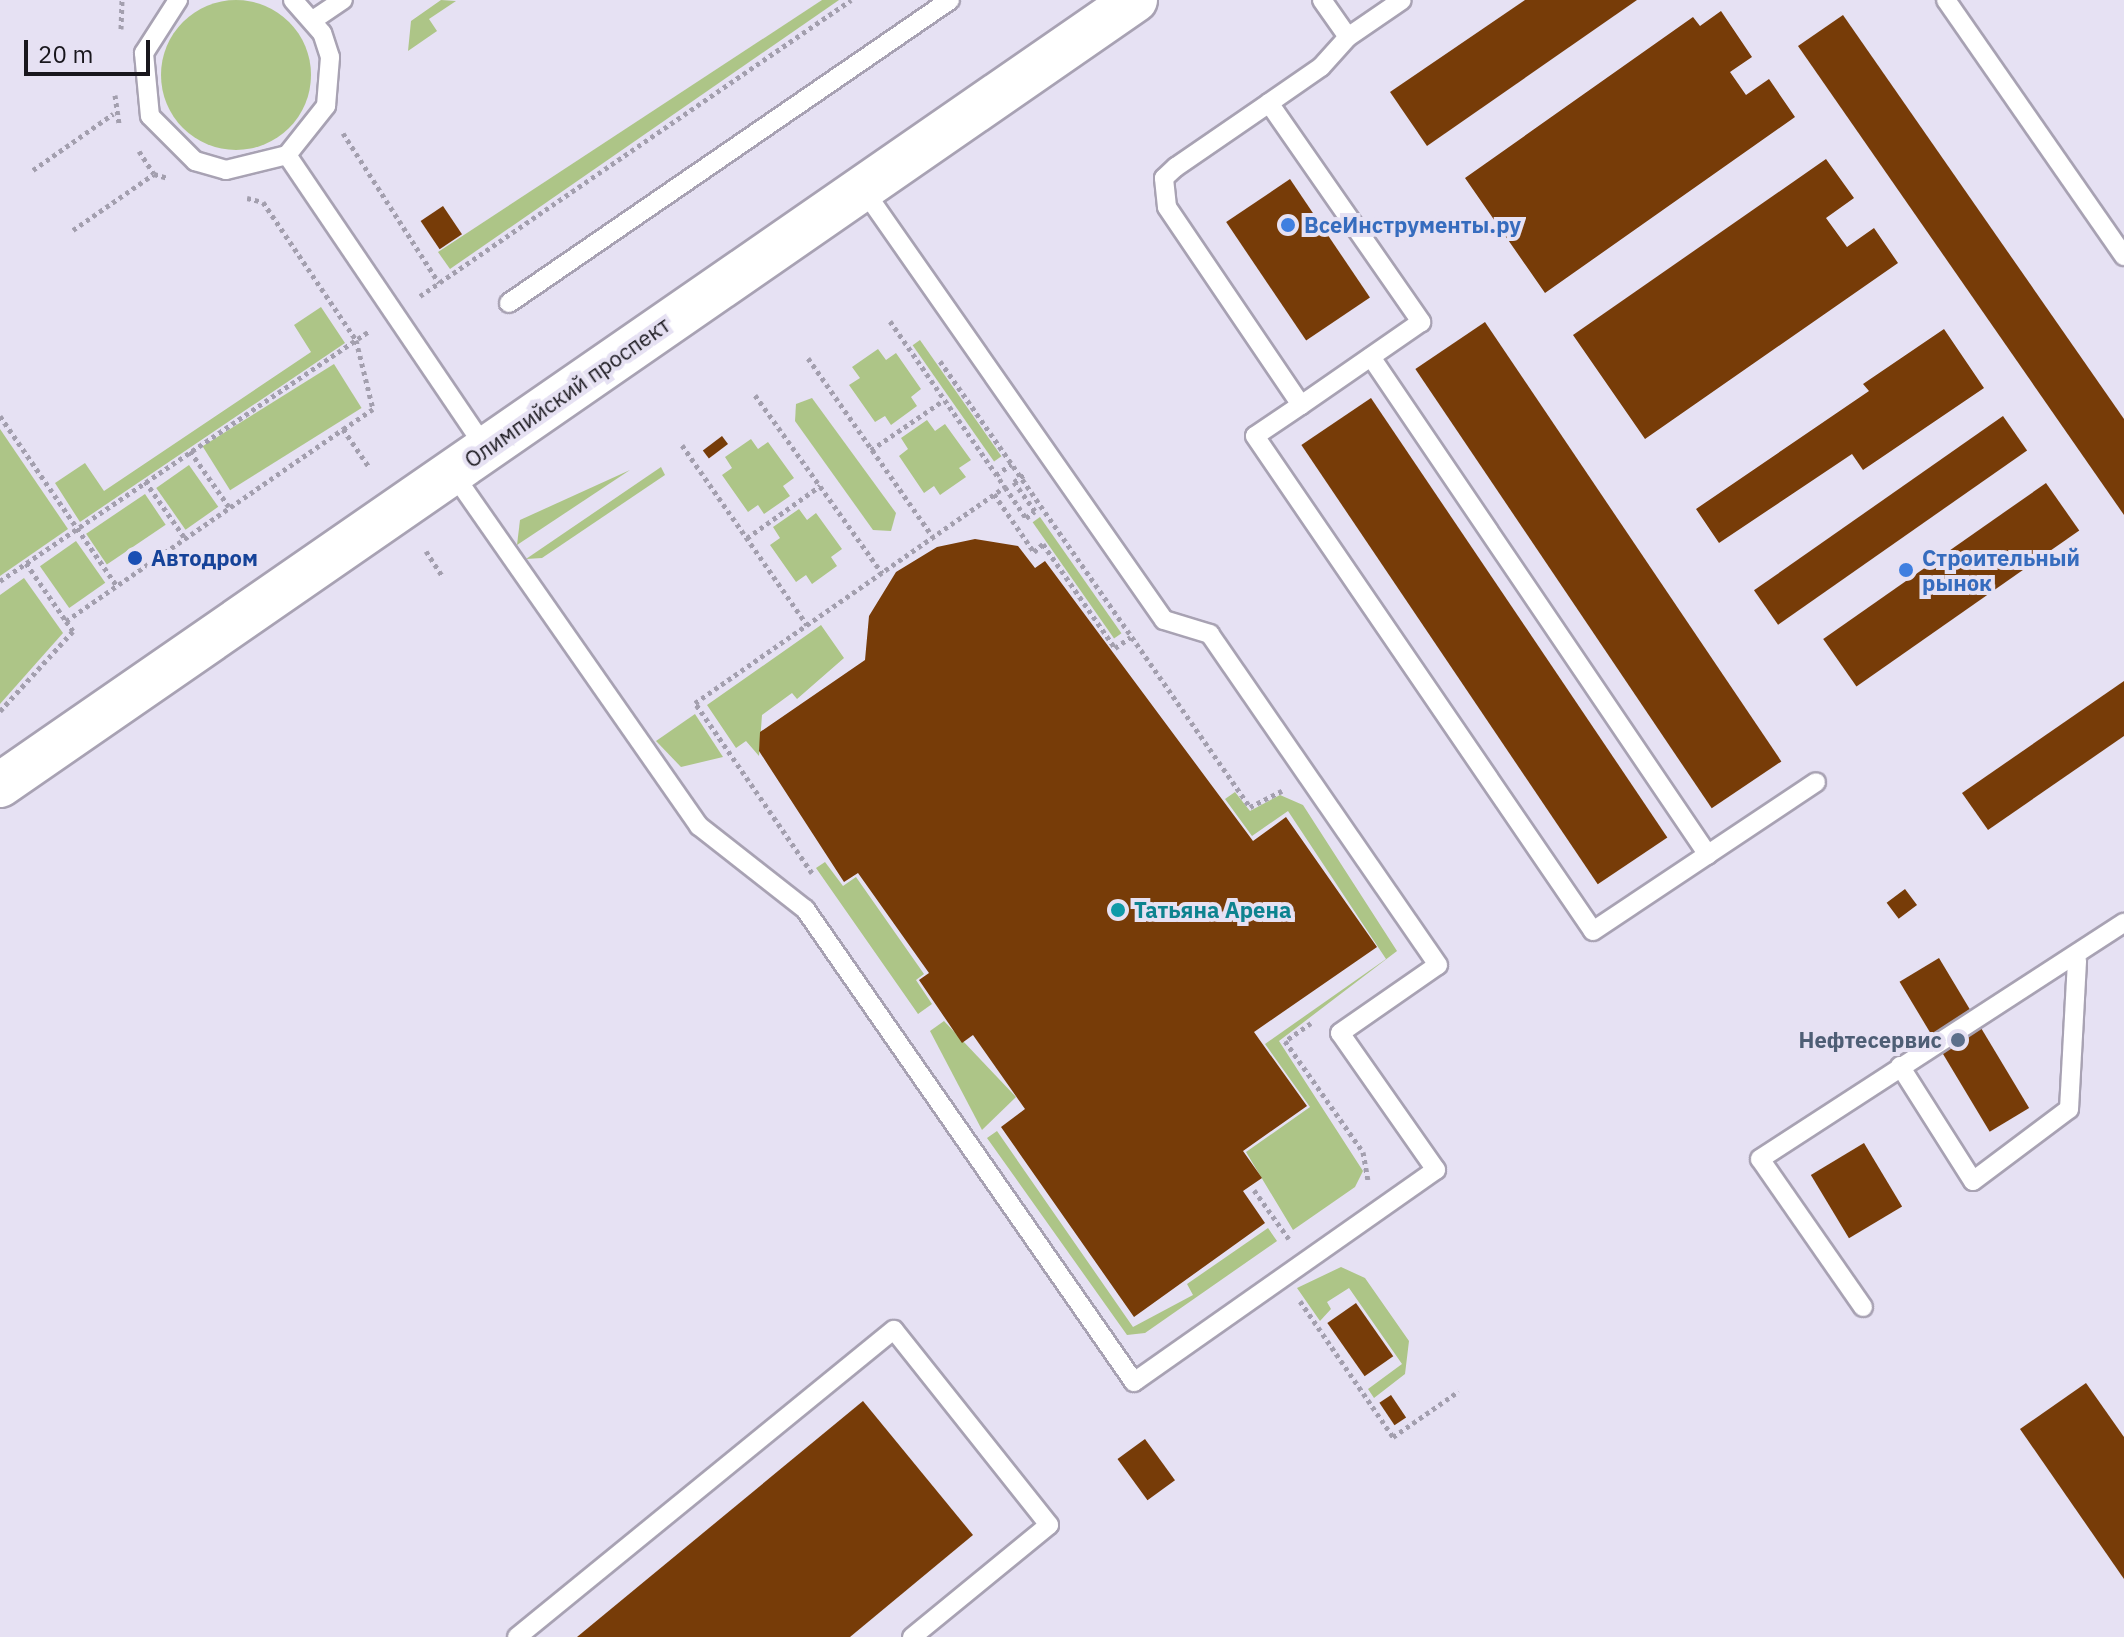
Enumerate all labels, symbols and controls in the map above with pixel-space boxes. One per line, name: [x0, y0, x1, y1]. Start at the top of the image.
scale bar: [28, 24, 154, 74]
text: 20 m: [38, 38, 93, 70]
place label: ВсеИнструменты.ру: [1304, 212, 1521, 238]
marker: ВсеИнструменты.ру: [1279, 216, 1297, 234]
street label: Олимпийский проспект: [459, 311, 675, 473]
place label: Строительный рынок: [1922, 544, 2080, 596]
place label: Автодром: [151, 545, 258, 571]
marker: Автодром: [126, 549, 144, 567]
marker: Строительный рынок: [1897, 561, 1915, 579]
place label: Татьяна Арена: [1134, 897, 1291, 923]
marker: Татьяна Арена: [1109, 901, 1127, 919]
place label: Нефтесервис: [1798, 1027, 1942, 1053]
marker: Нефтесервис: [1949, 1031, 1967, 1049]

